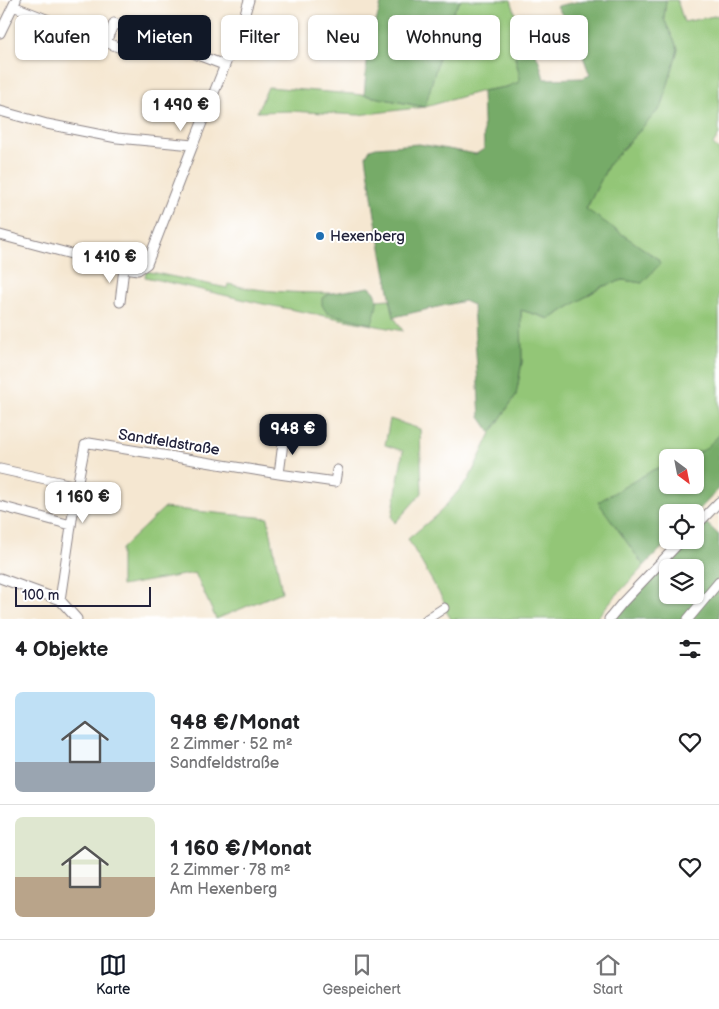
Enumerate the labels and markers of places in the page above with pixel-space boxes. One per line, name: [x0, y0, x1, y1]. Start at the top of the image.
pin: 1 490 €: [135, 90, 227, 132]
place label: Hexenberg: [330, 227, 405, 246]
marker: Hexenberg: [314, 230, 326, 242]
pin: 1 410 €: [64, 242, 156, 284]
pin: 948 €: [258, 414, 328, 456]
pin: 1 160 €: [37, 482, 129, 524]

